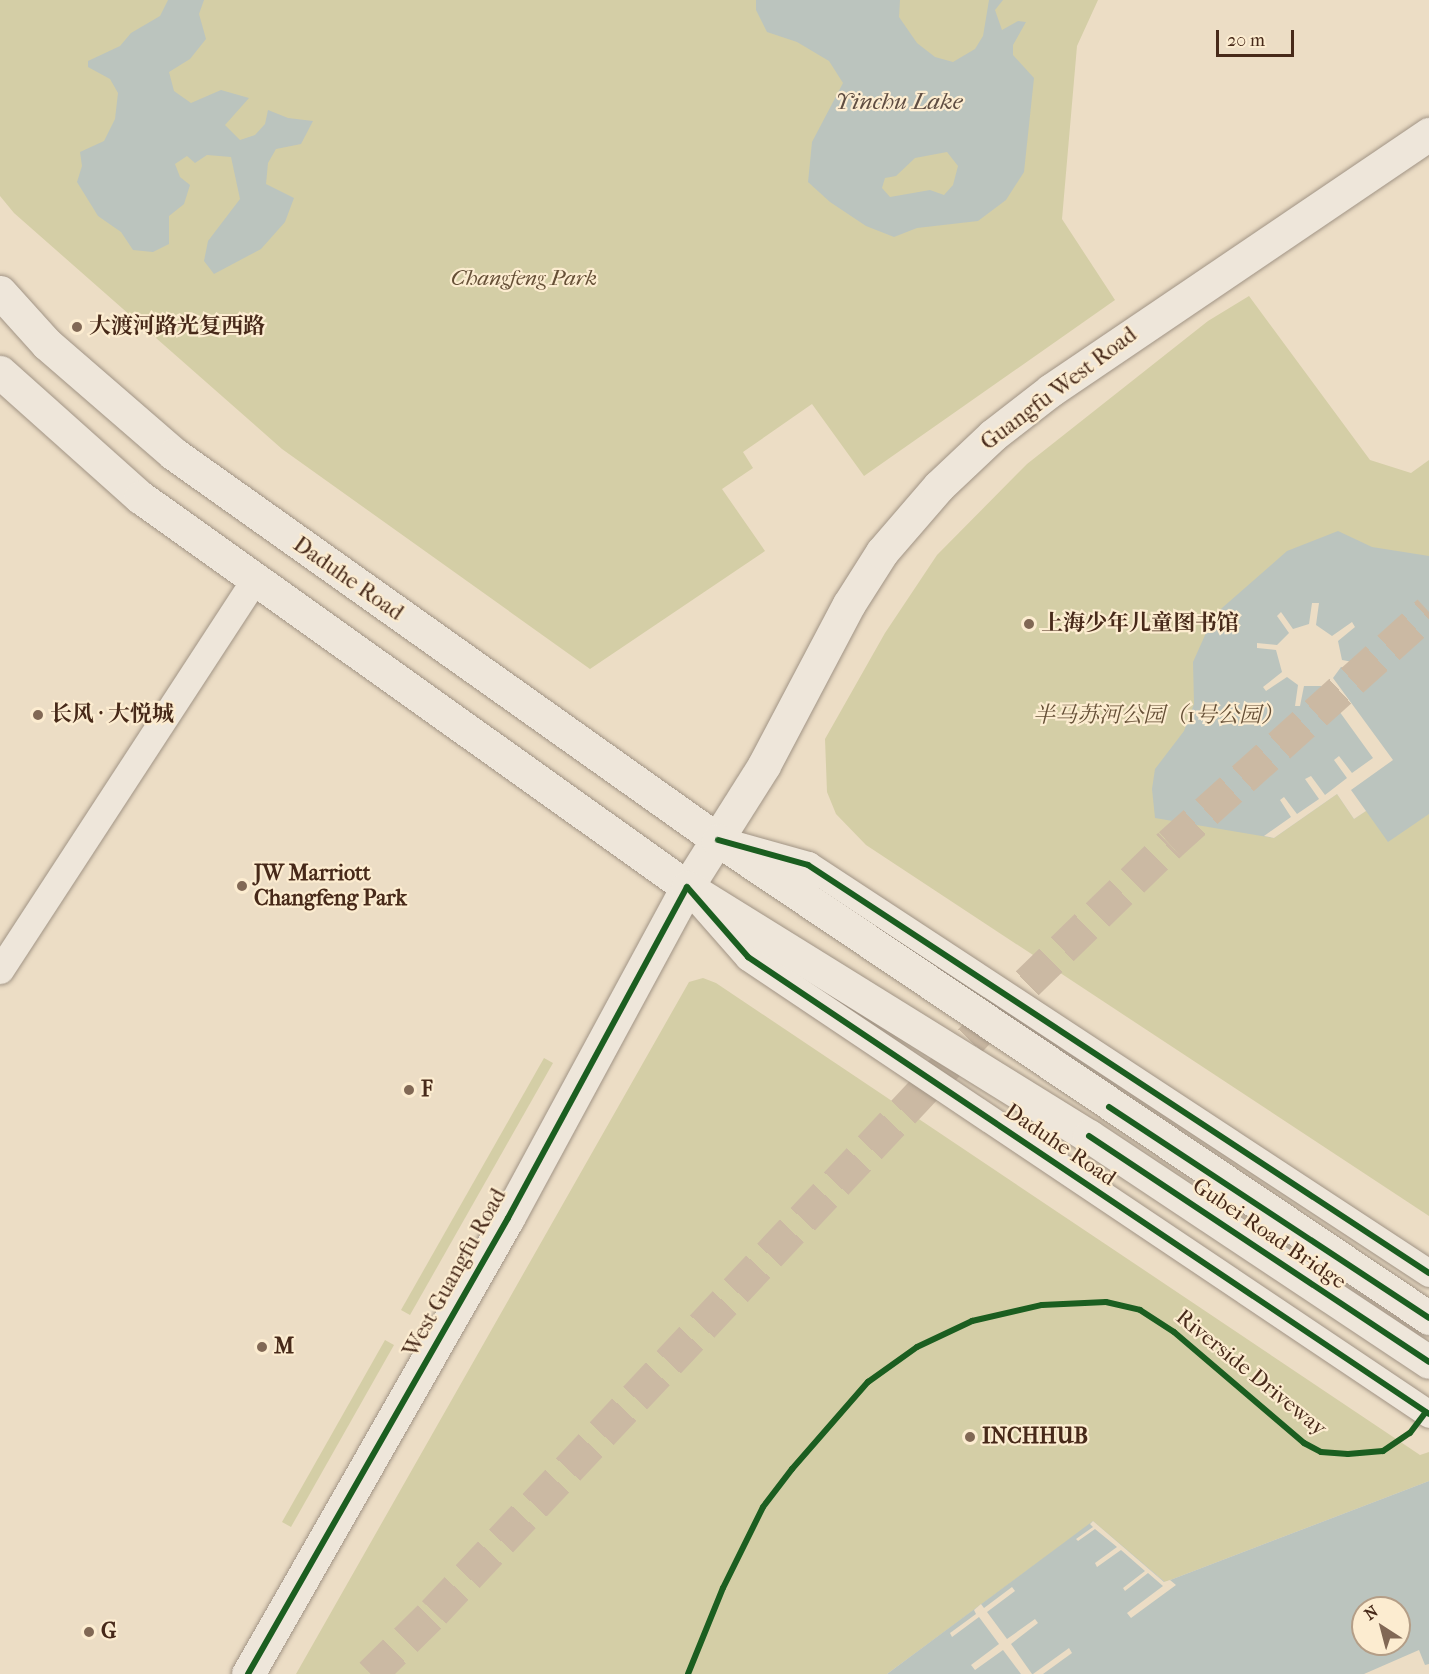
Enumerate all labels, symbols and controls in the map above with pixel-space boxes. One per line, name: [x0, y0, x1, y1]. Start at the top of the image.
scale bar: [1219, 18, 1297, 56]
text: 20 m: [1227, 30, 1265, 51]
water label: Yinchu Lake: [836, 88, 962, 116]
park label: Changfeng Park: [451, 266, 597, 292]
place label: 大渡河路光复西路: [89, 314, 265, 340]
marker: 大渡河路光复西路: [70, 320, 84, 334]
street label: Guangfu West Road: [976, 322, 1142, 456]
street label: Daduhe Road: [288, 531, 408, 627]
place label: 上海少年儿童图书馆: [1041, 611, 1239, 637]
marker: 上海少年儿童图书馆: [1022, 617, 1036, 631]
place label: 长风 · 大悦城: [50, 702, 174, 728]
park label: 半马苏河公园（1号公园）: [1033, 703, 1283, 729]
marker: 长风 · 大悦城: [31, 708, 45, 722]
place label: JW Marriott Changfeng Park: [254, 860, 407, 912]
marker: JW Marriott Changfeng Park: [235, 879, 249, 893]
place label: F: [421, 1077, 433, 1103]
marker: F: [402, 1083, 416, 1097]
street label: Daduhe Road: [1000, 1098, 1120, 1192]
street label: Gubei Road Bridge: [1187, 1173, 1351, 1295]
street label: West Guangfu Road: [398, 1184, 512, 1362]
street label: Riverside Driveway: [1170, 1304, 1332, 1442]
place label: M: [274, 1334, 294, 1360]
marker: M: [255, 1340, 269, 1354]
place label: INCHHUB: [982, 1424, 1088, 1450]
marker: INCHHUB: [963, 1430, 977, 1444]
north arrow: [1351, 1596, 1411, 1656]
text: N: [1361, 1601, 1382, 1624]
place label: G: [101, 1619, 117, 1645]
marker: G: [82, 1625, 96, 1639]

